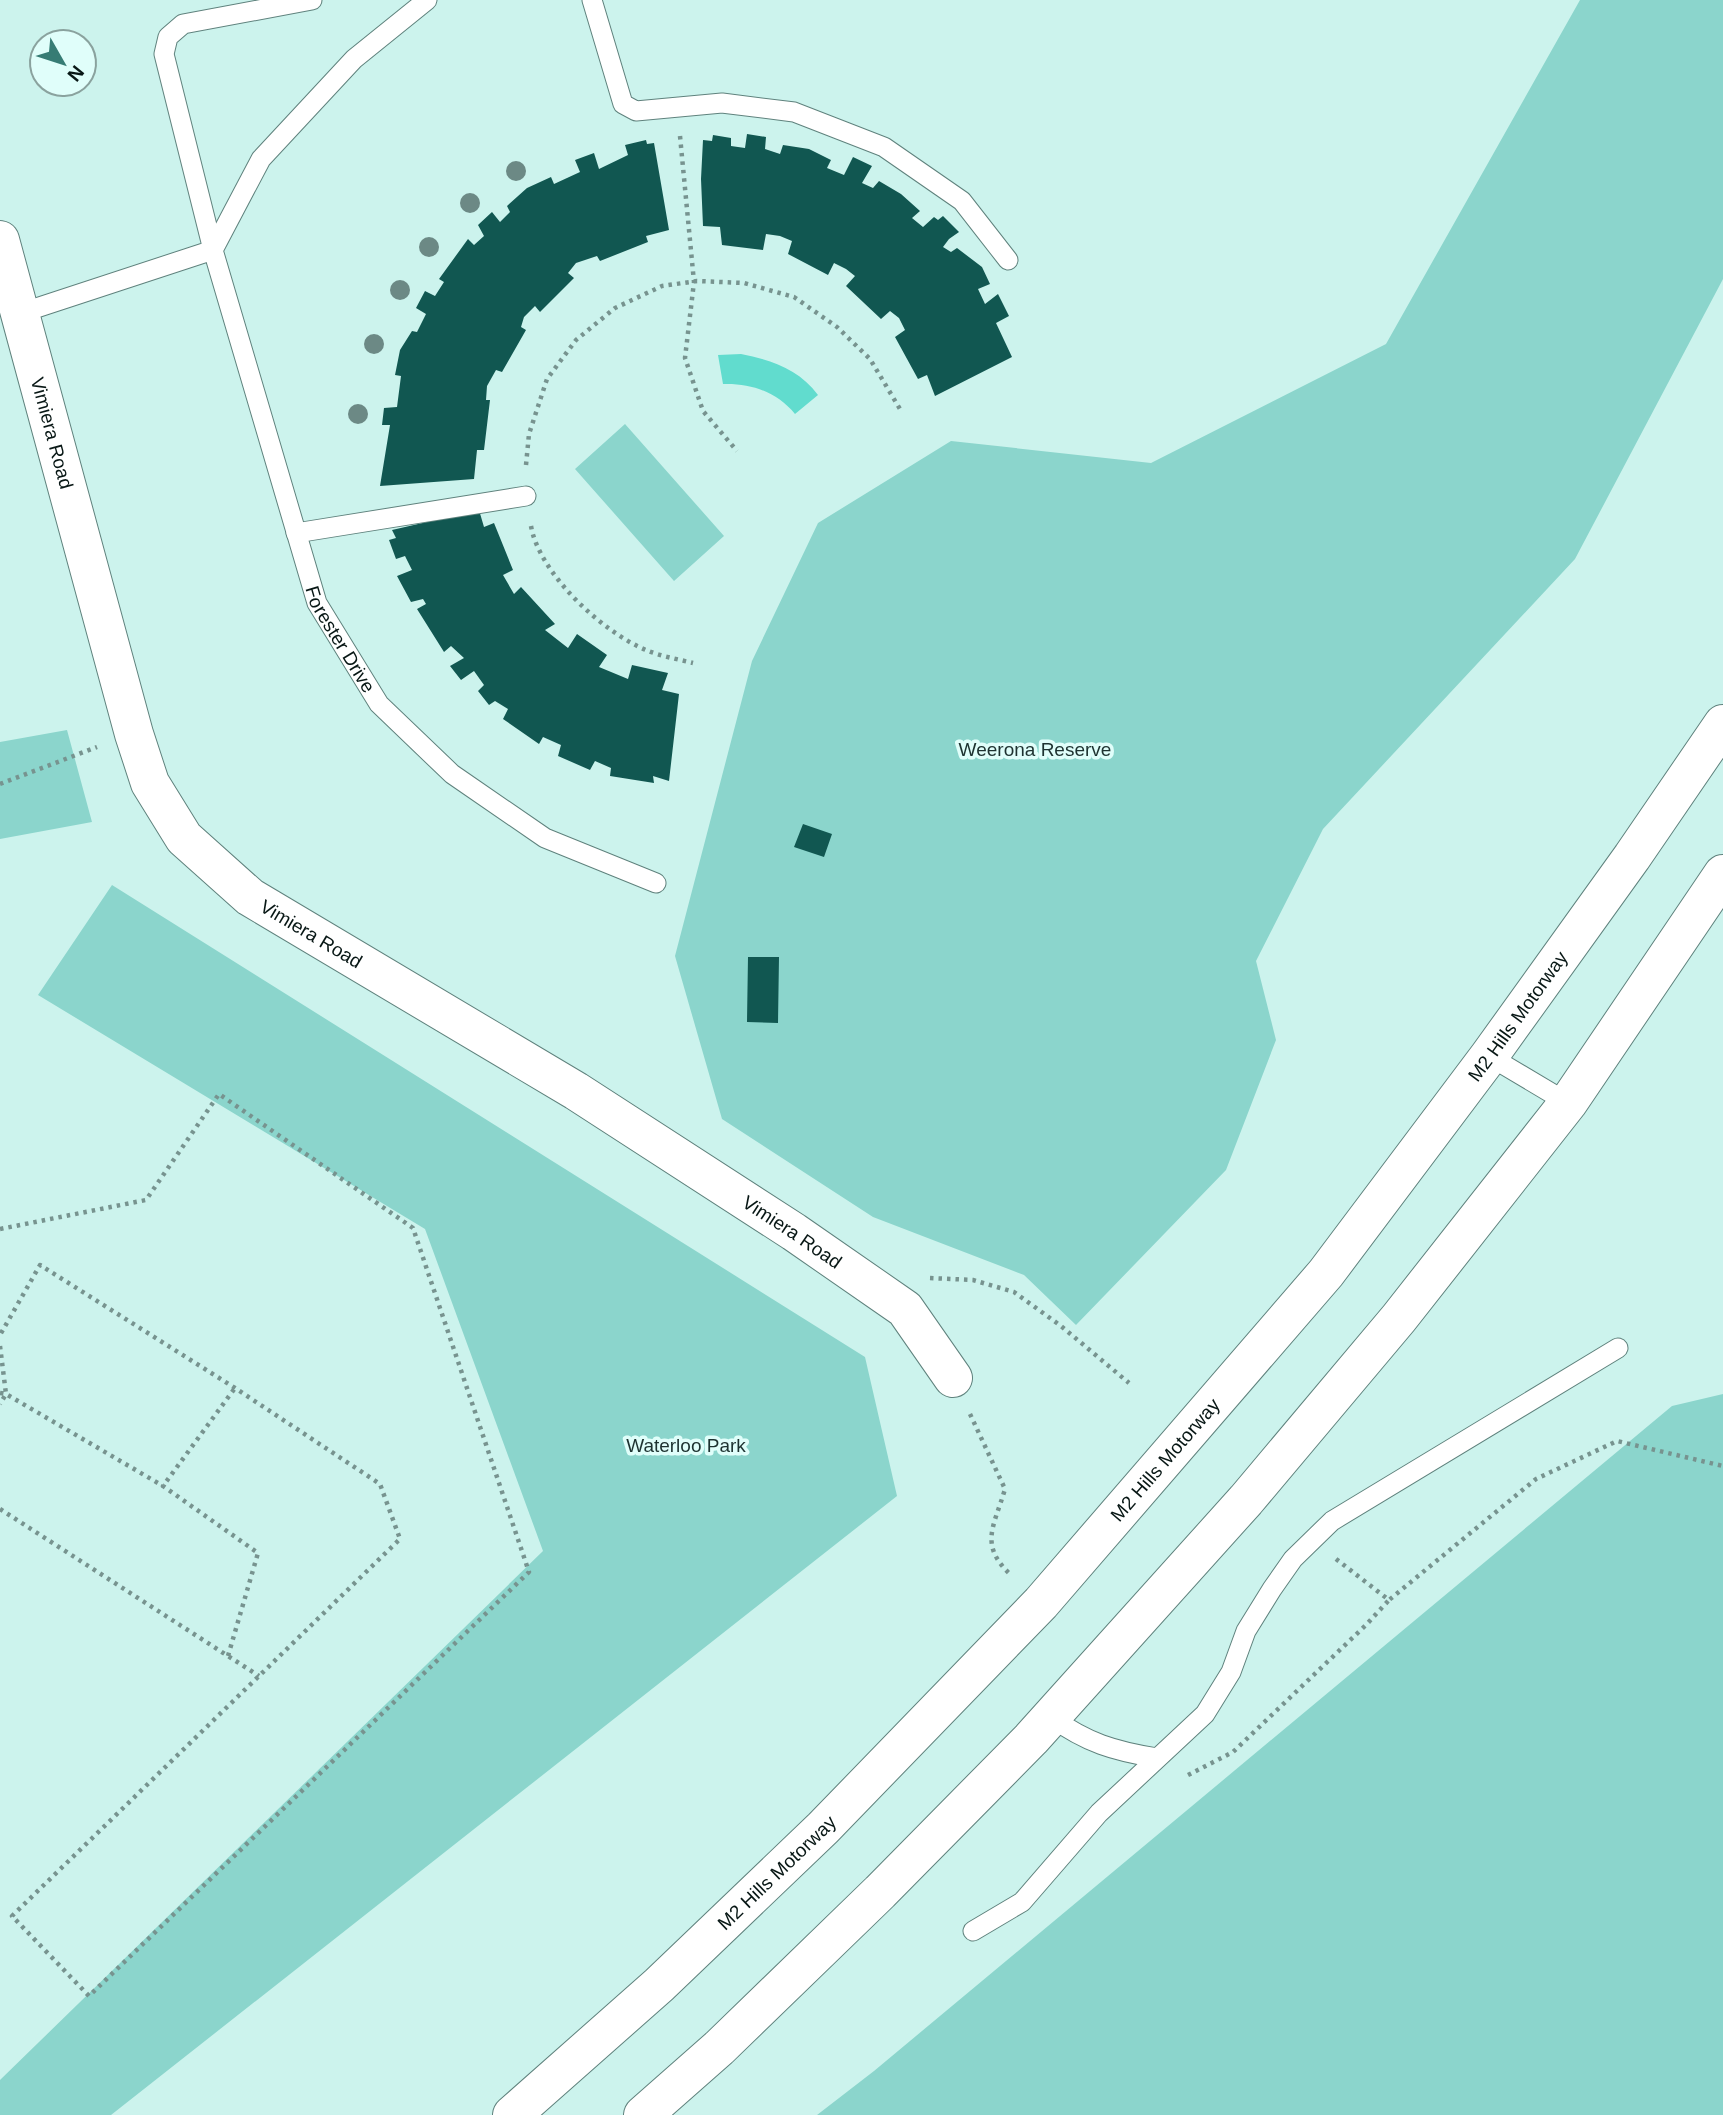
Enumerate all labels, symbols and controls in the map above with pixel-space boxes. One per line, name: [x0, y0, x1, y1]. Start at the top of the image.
north arrow: [28, 28, 98, 98]
text: N: [63, 61, 88, 85]
street label: Vimiera Road: [27, 375, 78, 491]
street label: Forester Drive: [302, 583, 380, 696]
park label: Weerona Reserve: [959, 739, 1111, 760]
street label: Vimiera Road: [257, 895, 366, 972]
street label: M2 Hills Motorway: [1463, 947, 1572, 1085]
street label: Vimiera Road: [739, 1191, 846, 1272]
street label: M2 Hills Motorway: [1106, 1394, 1224, 1525]
park label: Waterloo Park: [626, 1435, 746, 1456]
street label: M2 Hills Motorway: [713, 1811, 840, 1934]

